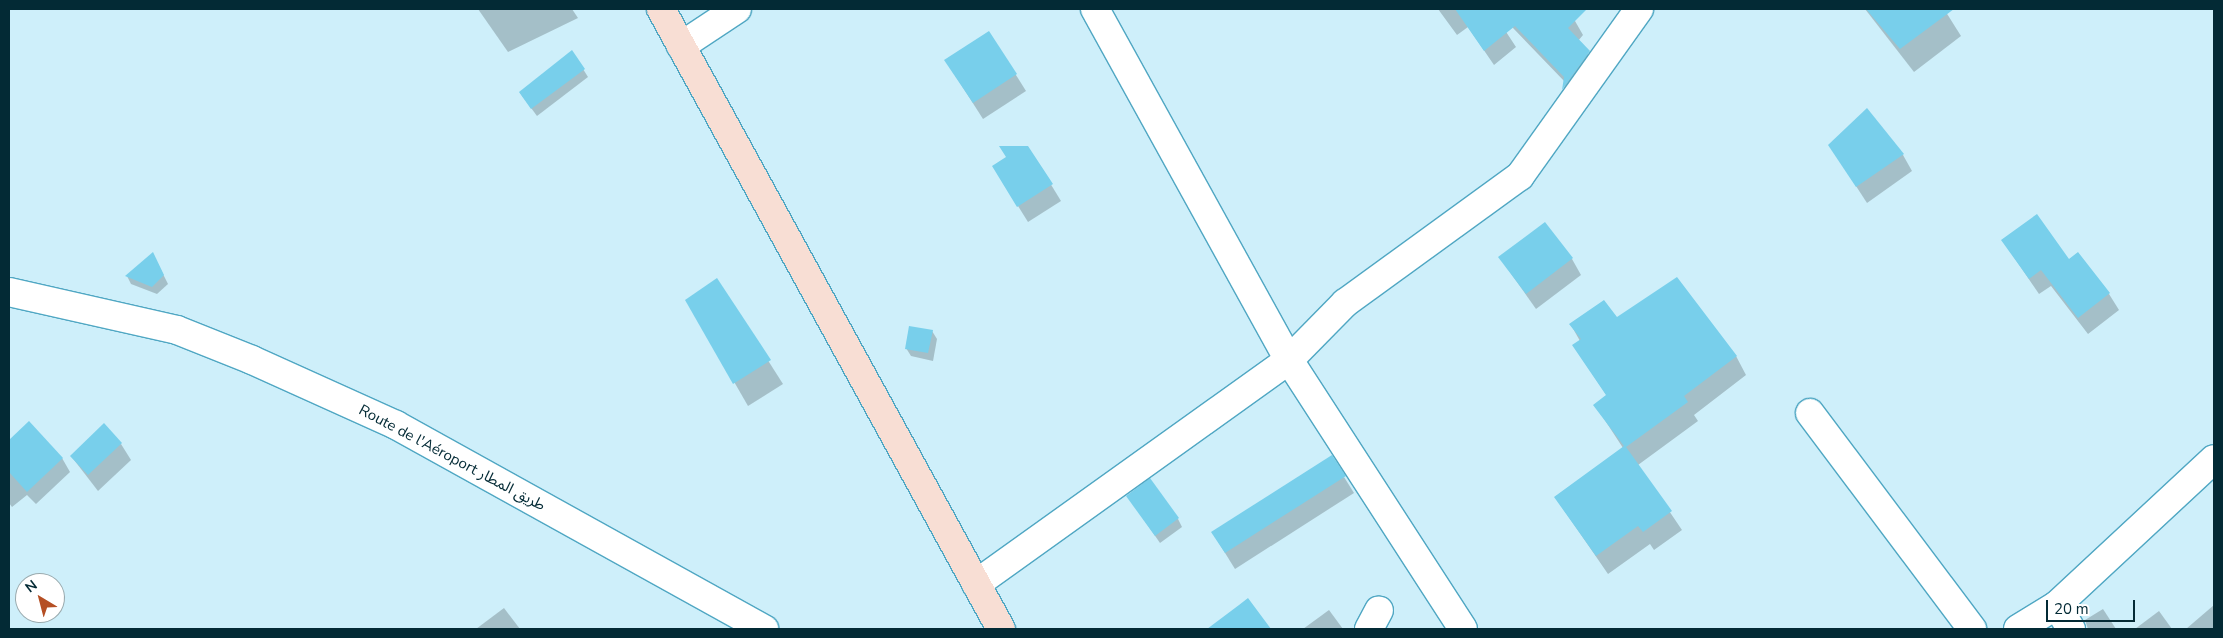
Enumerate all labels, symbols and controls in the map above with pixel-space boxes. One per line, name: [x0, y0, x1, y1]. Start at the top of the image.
street label: Route de l'Aéroport طريق المطار: [356, 401, 548, 515]
north arrow: [15, 573, 65, 623]
text: N: [21, 576, 41, 597]
scale bar: [2048, 590, 2137, 622]
text: 20 m: [2054, 599, 2089, 619]

